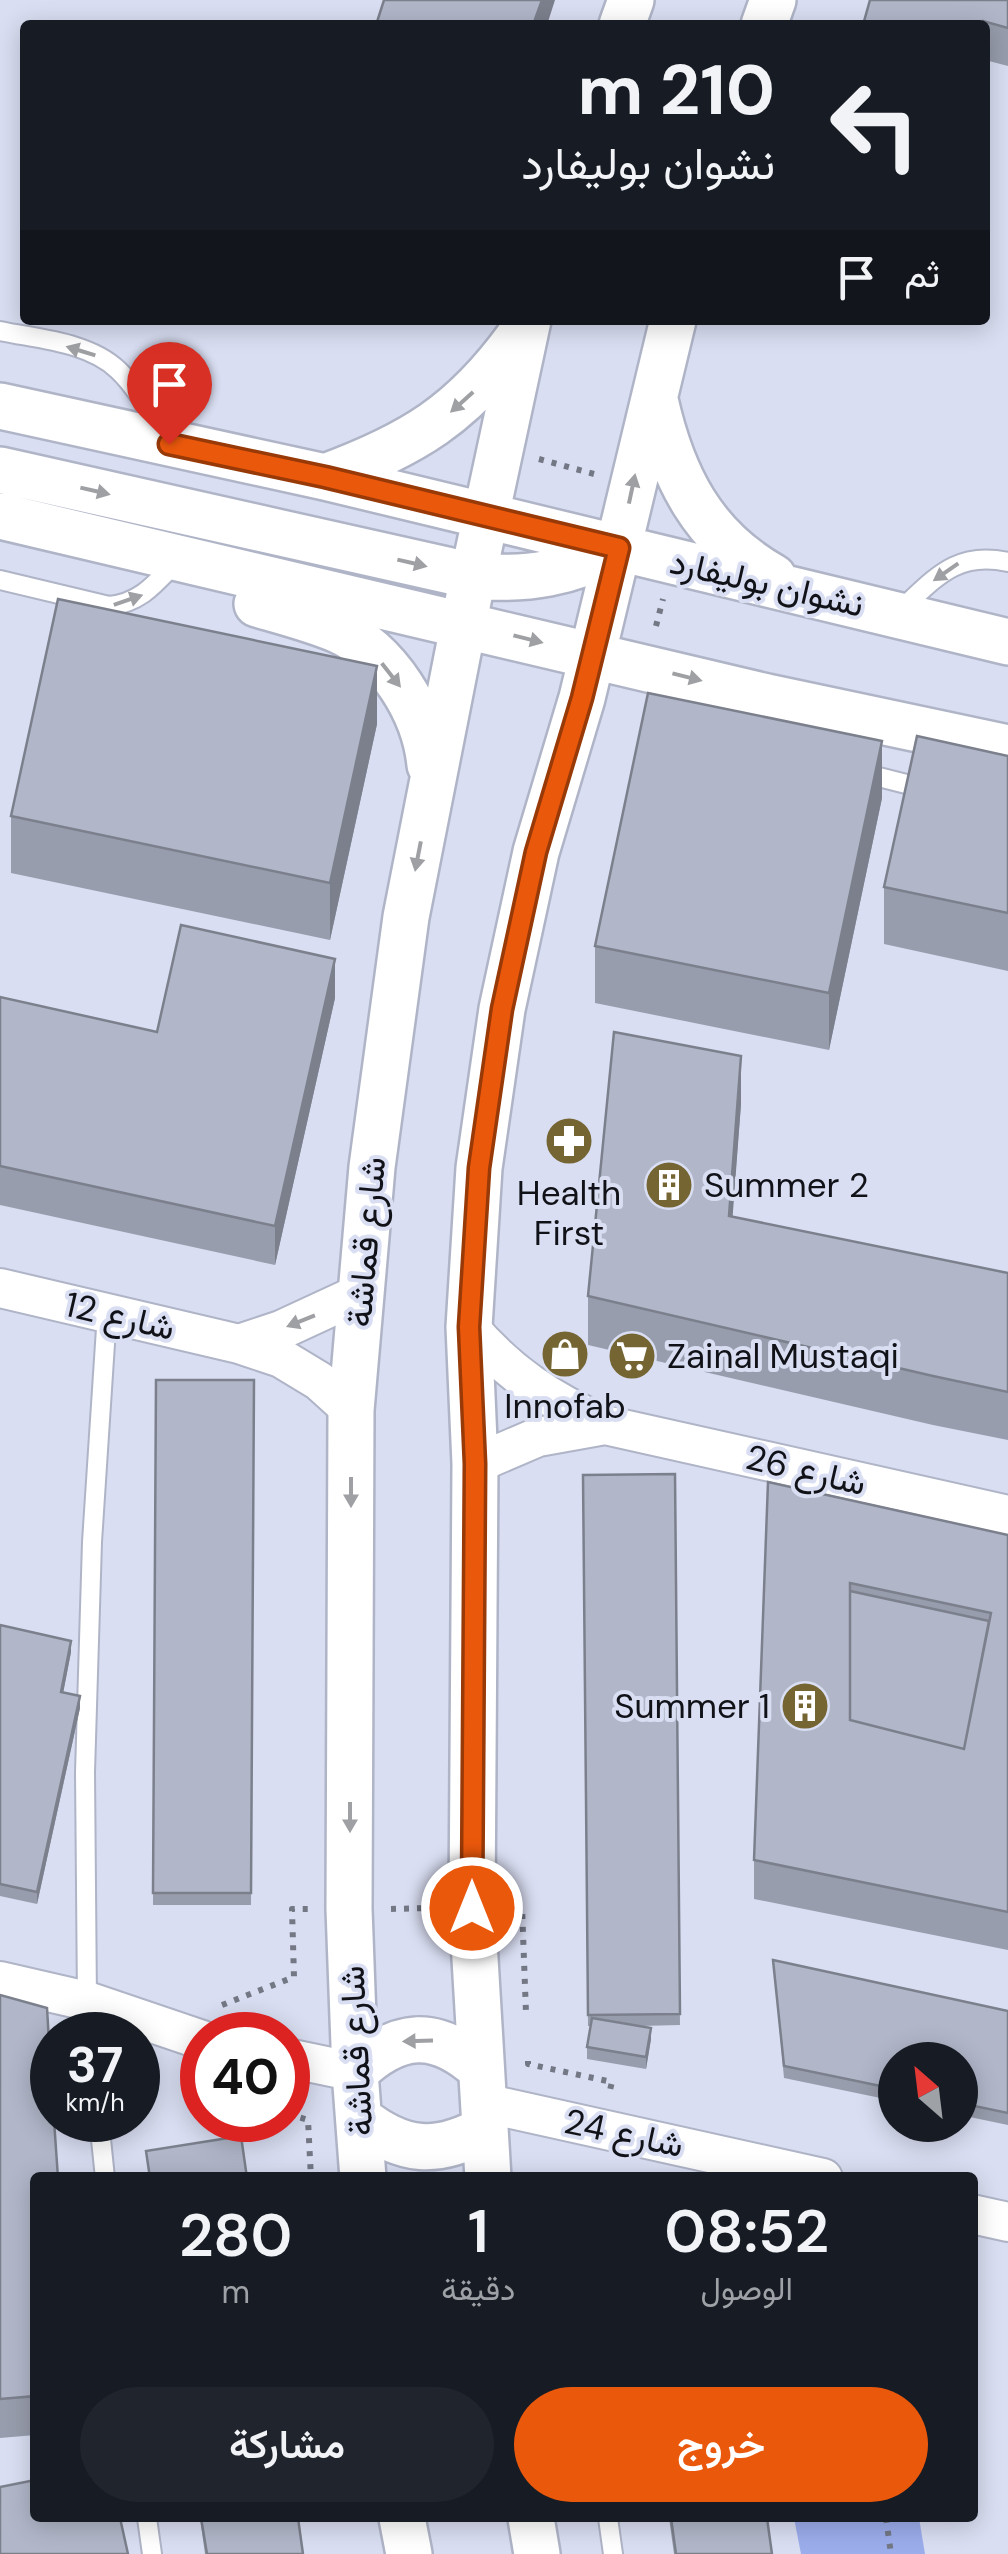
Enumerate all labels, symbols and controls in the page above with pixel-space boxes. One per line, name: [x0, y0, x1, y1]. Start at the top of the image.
text: 210 m: [578, 45, 775, 136]
icon: left: [810, 60, 940, 190]
text: نشوان بوليفارد: [521, 134, 775, 193]
text: ثم: [904, 249, 940, 299]
icon: arrive: [829, 250, 884, 305]
pin: [127, 342, 212, 445]
one-way arrow: [65, 343, 96, 358]
icon: arrive: [142, 357, 197, 412]
one-way arrow: [450, 390, 474, 413]
one-way arrow: [625, 473, 640, 504]
one-way arrow: [80, 484, 111, 500]
street label: نشوان بوليفارد: [666, 538, 868, 628]
one-way arrow: [397, 556, 428, 571]
one-way arrow: [933, 562, 959, 581]
one-way arrow: [113, 592, 143, 607]
one-way arrow: [513, 632, 544, 647]
one-way arrow: [380, 662, 401, 688]
one-way arrow: [672, 670, 703, 685]
one-way arrow: [410, 841, 425, 872]
pharmacy icon: Health First: [543, 1115, 595, 1167]
street label: شارع قماشة: [336, 1155, 397, 1329]
building icon: Summer 2: [643, 1159, 695, 1211]
place label: Summer 2: [704, 1162, 869, 1208]
place label: Health First: [517, 1170, 621, 1256]
street label: شارع 12: [61, 1281, 179, 1352]
one-way arrow: [286, 1313, 316, 1329]
shop icon: Innofab: [539, 1328, 591, 1380]
supermarket icon: Zainal Mustaqi: [606, 1330, 658, 1382]
place label: Zainal Mustaqi: [667, 1333, 899, 1379]
place label: Innofab: [504, 1383, 626, 1429]
street label: شارع 26: [741, 1434, 871, 1507]
one-way arrow: [343, 1476, 359, 1508]
building icon: Summer 1: [779, 1680, 831, 1732]
place label: Summer 1: [614, 1683, 770, 1729]
one-way arrow: [342, 1801, 358, 1833]
position arrow: [420, 1856, 524, 1960]
street label: شارع قماشة: [329, 1965, 384, 2137]
speed limit sign: 40: [180, 2012, 310, 2142]
text: 37: [67, 2032, 123, 2098]
one-way arrow: [401, 2033, 433, 2049]
north arrow: [878, 2042, 978, 2142]
map controls: [878, 2042, 978, 2142]
text: km/h: [65, 2086, 125, 2119]
street label: شارع 24: [560, 2098, 688, 2169]
text: 1: [468, 2192, 489, 2271]
text: 08:52: [664, 2192, 829, 2271]
text: 280: [179, 2196, 292, 2275]
text: دقيقة: [441, 2268, 515, 2310]
text: الوصول: [700, 2268, 793, 2310]
text: m: [221, 2271, 250, 2313]
button: مشاركة: [80, 2387, 494, 2502]
button: خروج: [514, 2387, 928, 2502]

